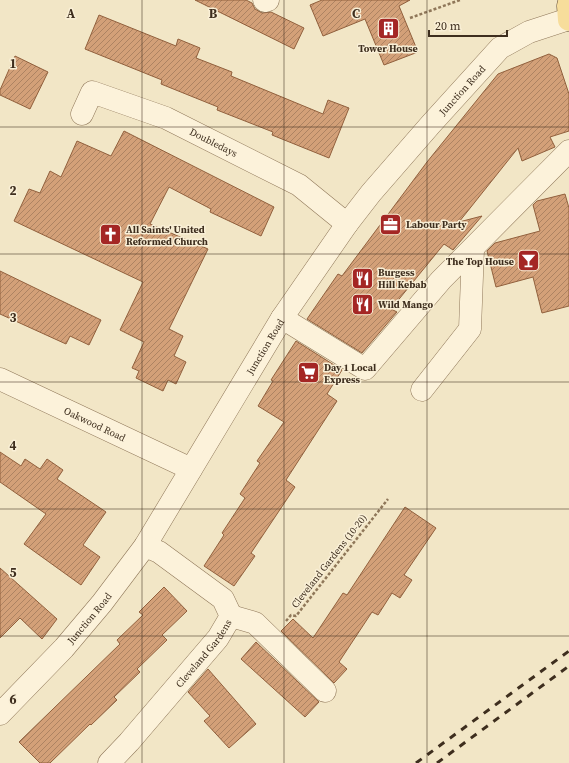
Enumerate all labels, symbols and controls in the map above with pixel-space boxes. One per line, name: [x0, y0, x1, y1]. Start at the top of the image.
text: A: [67, 5, 76, 22]
text: B: [209, 5, 218, 22]
text: C: [352, 5, 360, 22]
scale bar: [429, 12, 507, 38]
building icon: Tower House: [375, 15, 401, 41]
text: 20 m: [435, 18, 461, 34]
place label: Tower House: [358, 42, 418, 55]
text: 1: [9, 55, 17, 72]
street label: Junction Road: [435, 62, 488, 119]
street label: Doubledays: [188, 125, 240, 160]
text: 2: [9, 182, 17, 199]
office icon: Labour Party: [377, 211, 403, 237]
place label: Labour Party: [406, 218, 467, 231]
church icon: All Saints' United Reformed Church: [97, 222, 123, 248]
place label: All Saints' United Reformed Church: [126, 223, 208, 248]
bar icon: The Top House: [516, 248, 542, 274]
place label: The Top House: [446, 255, 514, 268]
restaurant icon: Burgess Hill Kebab: [349, 265, 375, 291]
place label: Burgess Hill Kebab: [378, 266, 427, 291]
restaurant icon: Wild Mango: [349, 291, 375, 317]
place label: Wild Mango: [378, 298, 433, 311]
text: 3: [9, 309, 17, 326]
street label: Junction Road: [243, 316, 287, 378]
supermarket icon: Day 1 Local Express: [295, 360, 321, 386]
place label: Day 1 Local Express: [324, 361, 376, 386]
street label: Oakwood Road: [62, 404, 128, 444]
text: 4: [9, 437, 17, 454]
street label: Cleveland Gardens (10-20): [288, 511, 370, 611]
text: 5: [9, 564, 17, 581]
street label: Junction Road: [63, 589, 114, 647]
street label: Cleveland Gardens: [172, 617, 234, 690]
text: 6: [9, 691, 17, 708]

